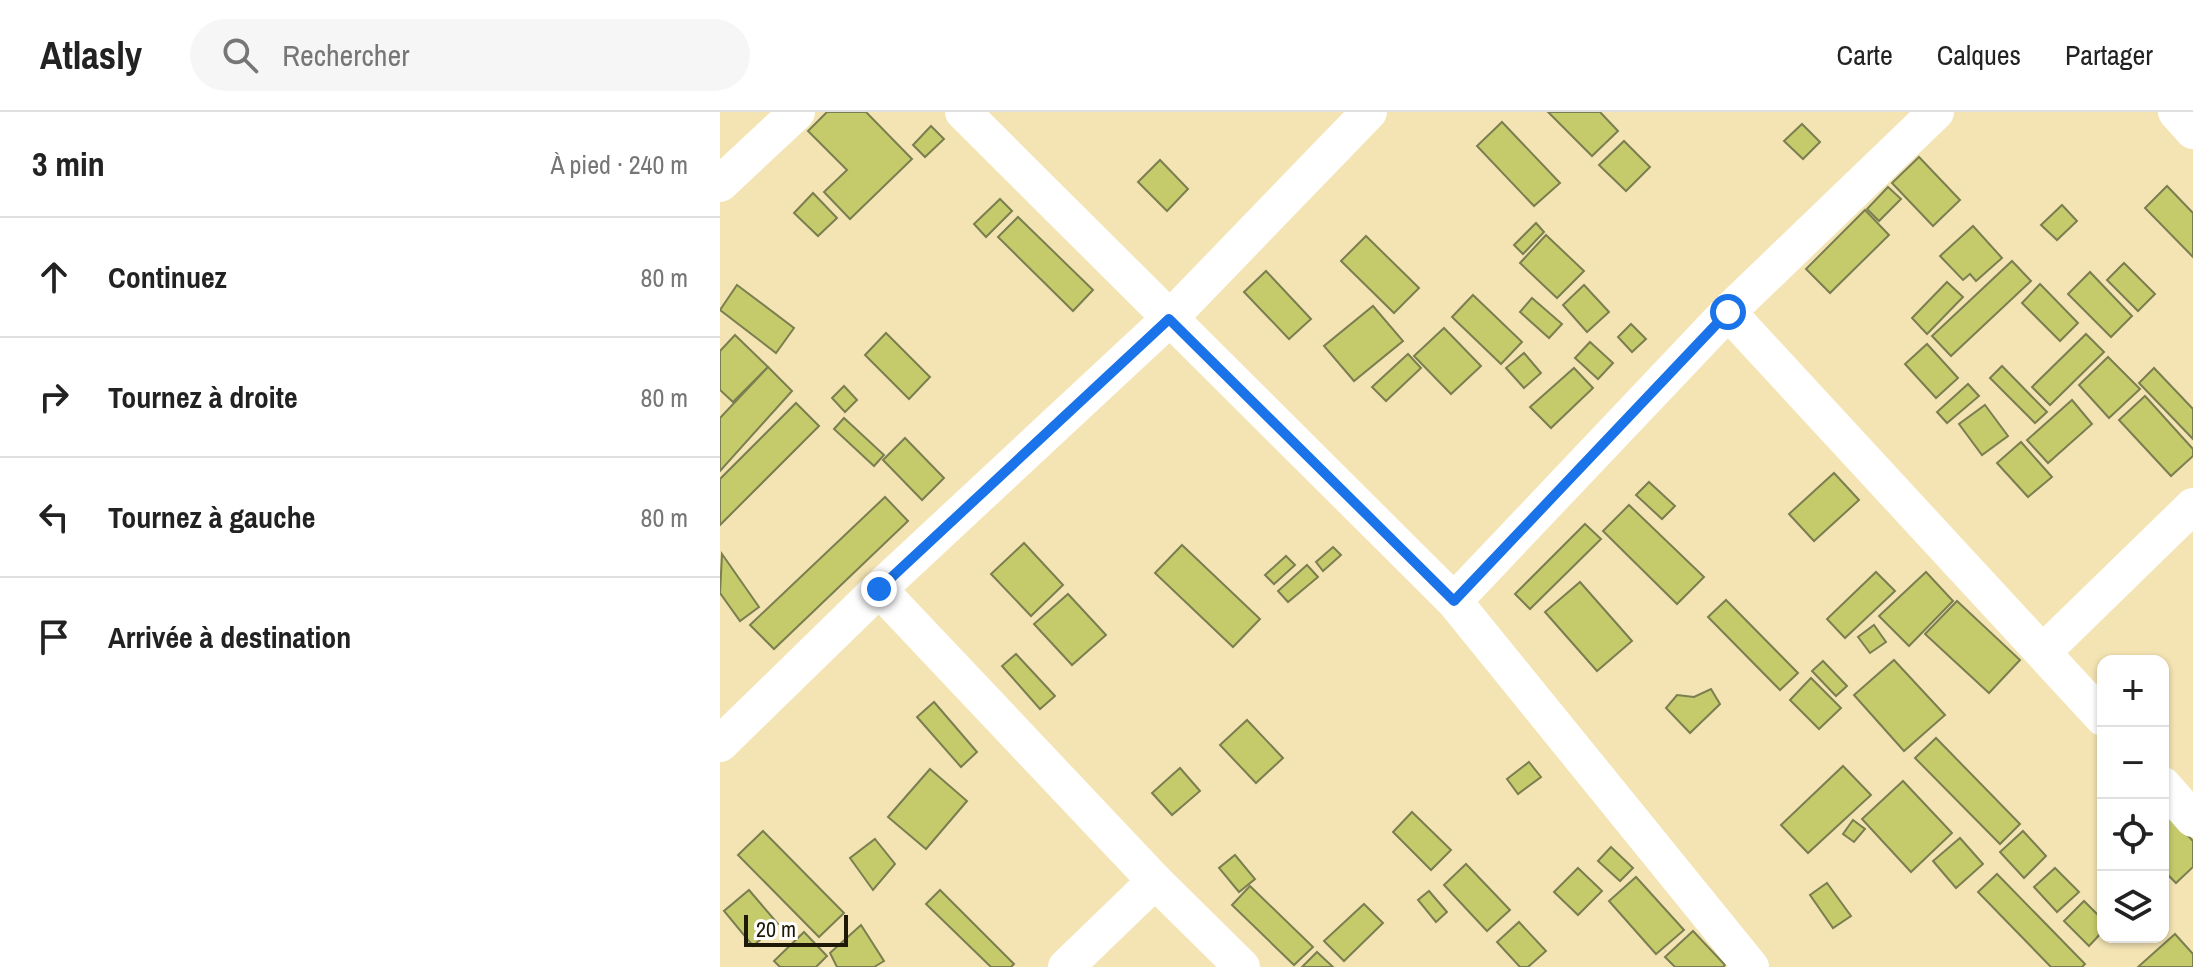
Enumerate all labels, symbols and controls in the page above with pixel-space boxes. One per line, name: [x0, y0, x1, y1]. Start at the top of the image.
search box: [190, 19, 750, 91]
text: Atlasly: [40, 30, 142, 81]
icon: search: [218, 33, 262, 77]
text: Rechercher: [282, 35, 409, 75]
text: Carte: [1837, 36, 1893, 74]
text: Calques: [1937, 36, 2021, 74]
text: Partager: [2065, 36, 2153, 74]
text: 3 min: [32, 141, 105, 187]
text: À pied · 240 m: [550, 147, 688, 182]
icon: ahead: [32, 255, 76, 299]
text: Continuez: [108, 257, 227, 297]
text: 80 m: [641, 260, 688, 295]
route start: [1710, 294, 1746, 330]
icon: right: [32, 375, 76, 419]
text: Tournez à droite: [108, 377, 298, 417]
text: 80 m: [641, 380, 688, 415]
icon: left: [32, 495, 76, 539]
text: Tournez à gauche: [108, 497, 315, 537]
text: 80 m: [641, 500, 688, 535]
route end: [861, 571, 897, 607]
icon: arrive: [32, 615, 76, 659]
text: Arrivée à destination: [108, 617, 351, 657]
map controls: [2097, 655, 2169, 943]
button: +: [2097, 655, 2169, 727]
button: −: [2097, 727, 2169, 799]
button: locate: [2097, 799, 2169, 871]
button: layers: [2097, 871, 2169, 943]
scale bar: [744, 911, 848, 947]
text: 20 m: [756, 914, 796, 944]

